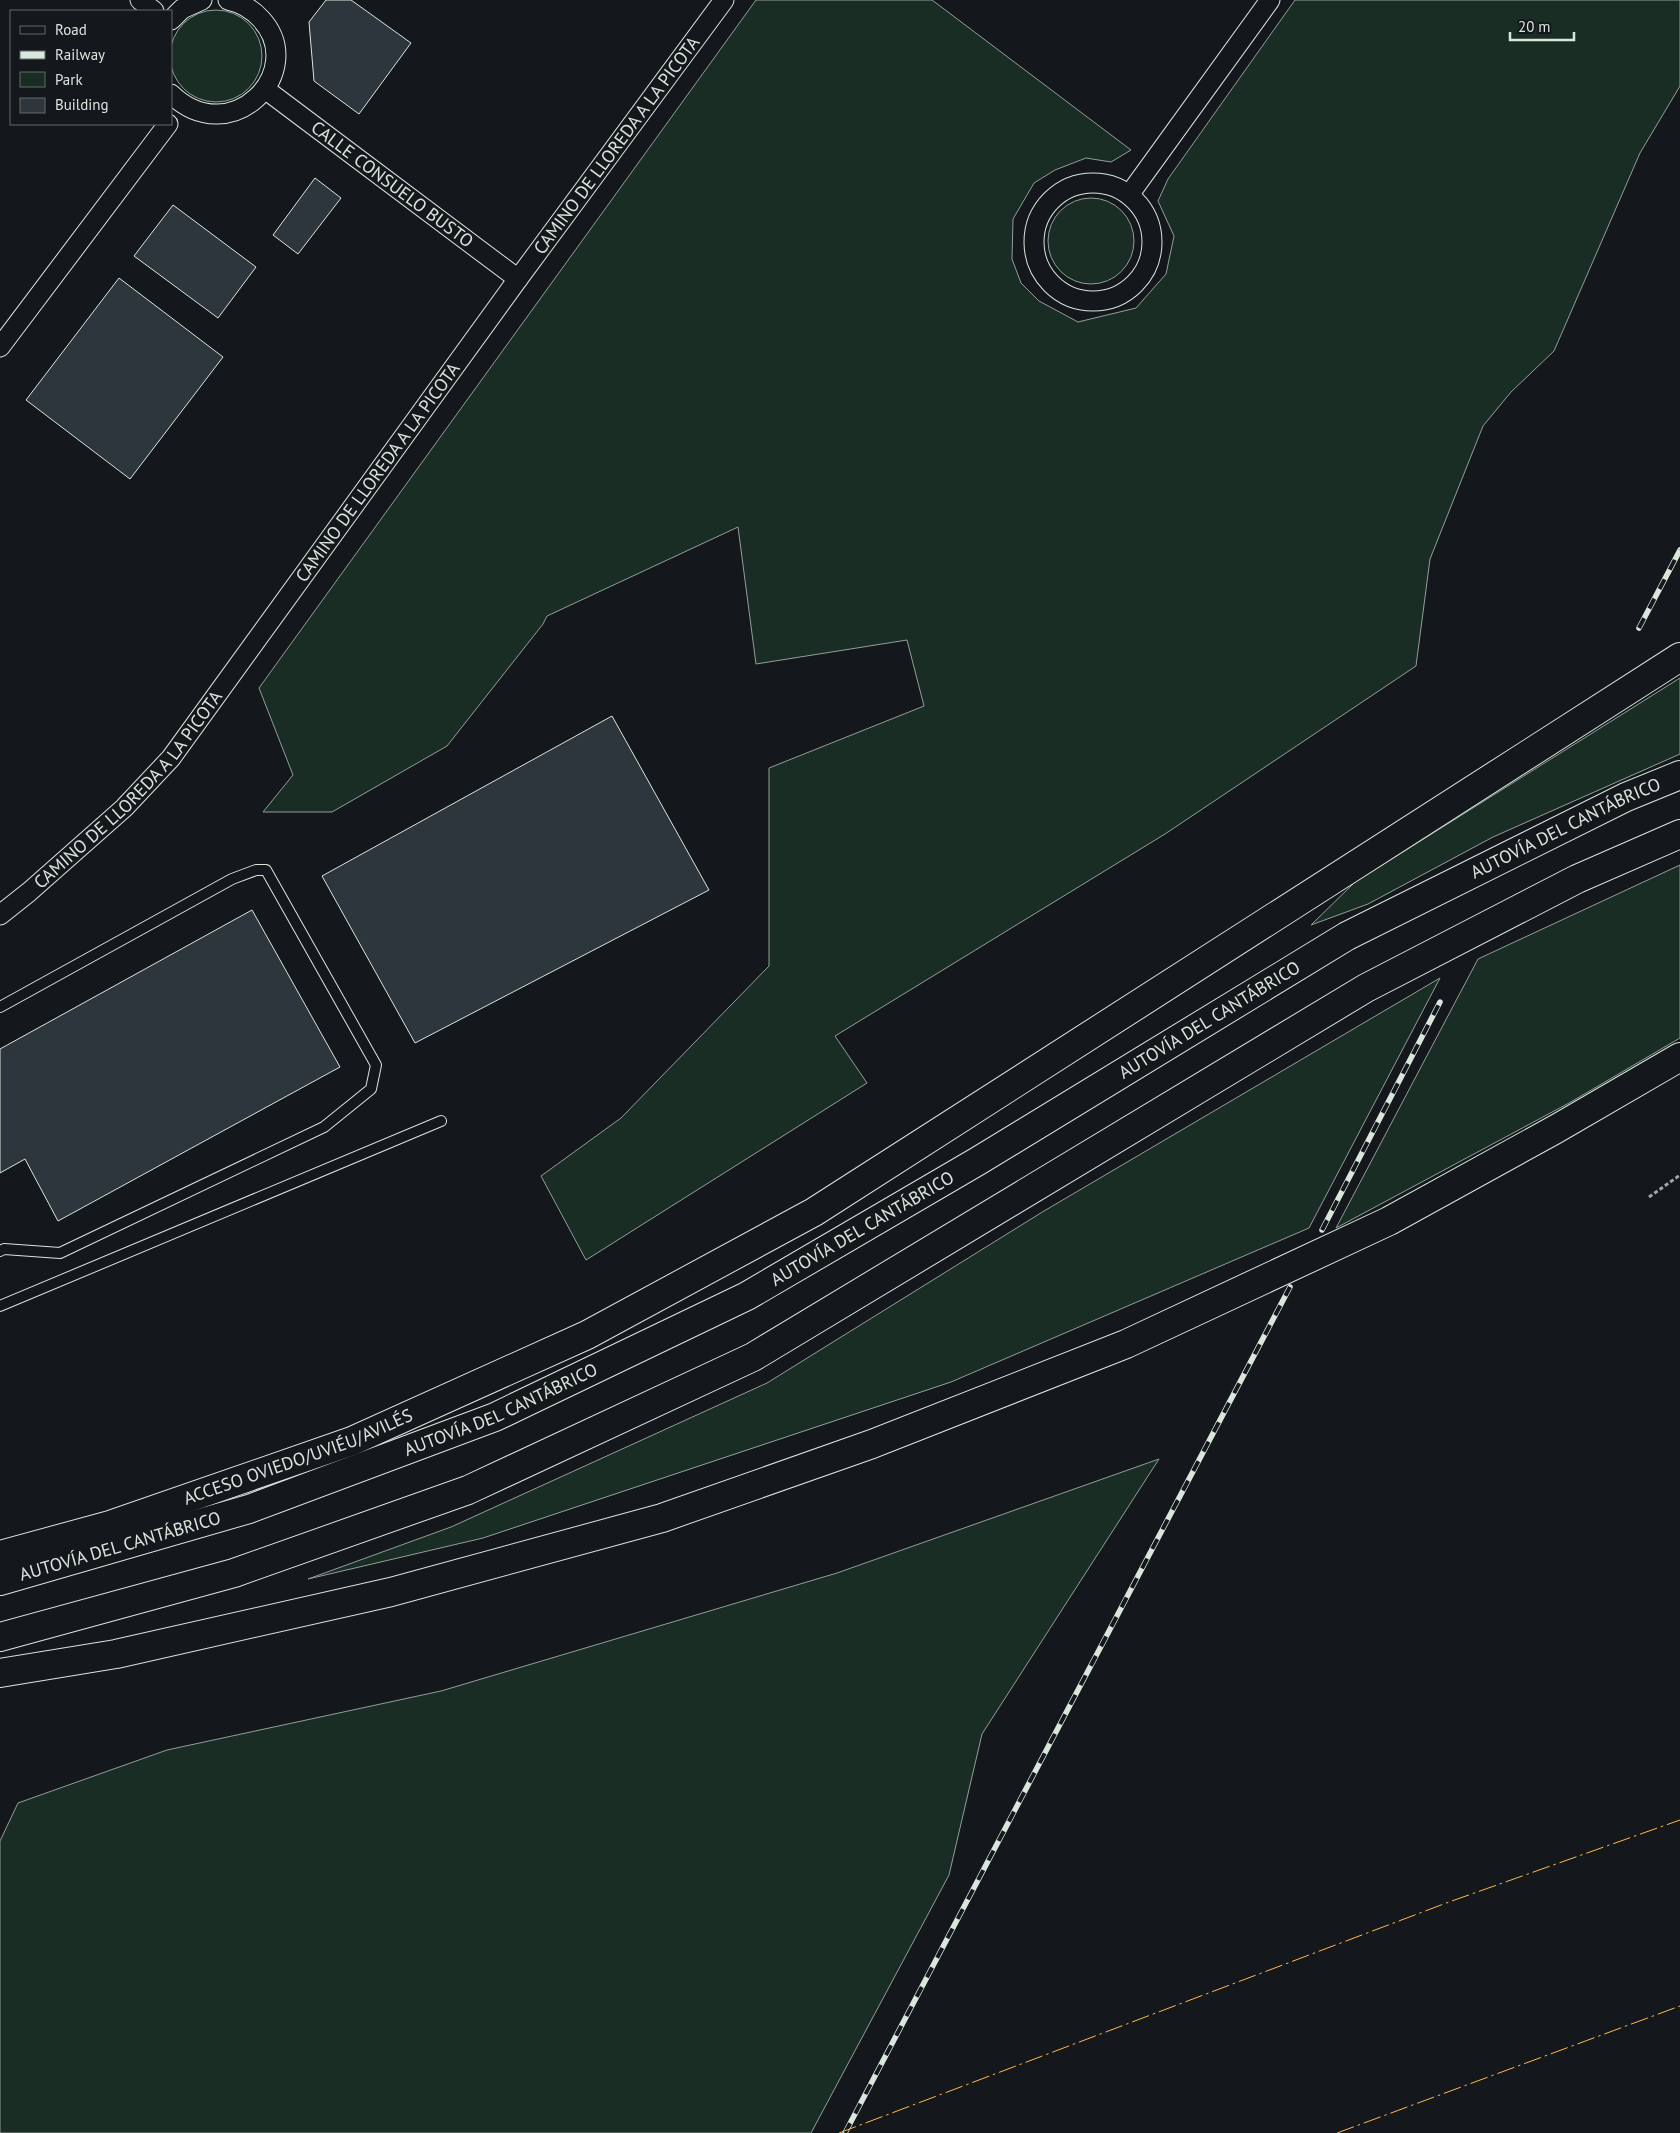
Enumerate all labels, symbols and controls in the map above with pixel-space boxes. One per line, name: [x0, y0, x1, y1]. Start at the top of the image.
legend: [10, 10, 172, 125]
scale bar: [1510, 10, 1574, 42]
text: 20 m: [1518, 17, 1551, 36]
text: Road: [55, 20, 87, 39]
street label: CAMINO DE LLOREDA A LA PICOTA: [528, 31, 705, 259]
text: Railway: [55, 45, 105, 64]
text: Park: [55, 70, 83, 89]
text: Building: [55, 95, 109, 114]
street label: CALLE CONSUELO BUSTO: [307, 116, 478, 252]
street label: CAMINO DE LLOREDA A LA PICOTA: [290, 358, 465, 586]
street label: CAMINO DE LLOREDA A LA PICOTA: [29, 686, 227, 893]
street label: AUTOVÍA DEL CANTÁBRICO: [1467, 772, 1664, 884]
street label: AUTOVÍA DEL CANTÁBRICO: [1114, 955, 1304, 1084]
street label: AUTOVÍA DEL CANTÁBRICO: [766, 1166, 958, 1291]
street label: AUTOVÍA DEL CANTÁBRICO: [401, 1358, 601, 1461]
street label: ACCESO OVIEDO/UVIÉU/AVILÉS: [180, 1403, 416, 1510]
street label: AUTOVÍA DEL CANTÁBRICO: [17, 1506, 223, 1586]

